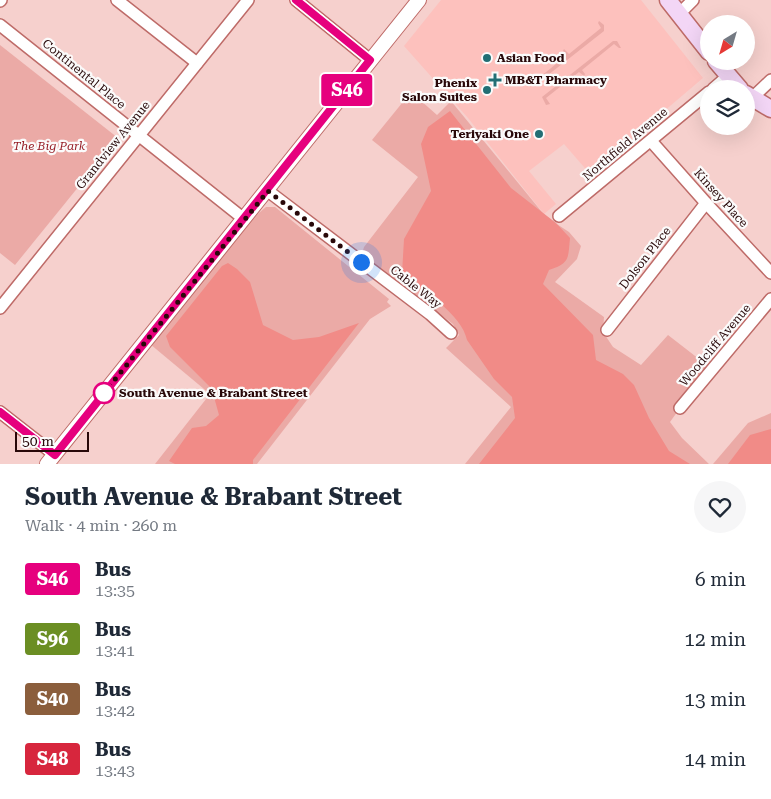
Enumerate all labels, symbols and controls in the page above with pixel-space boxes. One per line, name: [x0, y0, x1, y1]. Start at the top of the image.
north arrow: [700, 15, 755, 70]
map controls: [700, 15, 755, 135]
street label: Continental Place: [40, 36, 129, 112]
place label: Asian Food: [497, 51, 565, 65]
marker: Asian Food: [481, 52, 493, 64]
place label: MB&T Pharmacy: [505, 73, 608, 87]
line badge: S46: [318, 74, 376, 106]
marker: MB&T Pharmacy: [489, 74, 501, 86]
place label: Phenix Salon Suites: [402, 76, 477, 104]
text: S46: [331, 79, 363, 100]
button: layers: [700, 80, 755, 135]
marker: Phenix Salon Suites: [481, 84, 493, 96]
street label: Grandview Avenue: [73, 98, 153, 192]
street label: Northfield Avenue: [580, 104, 670, 184]
place label: Teriyaki One: [451, 127, 529, 141]
marker: Teriyaki One: [533, 128, 545, 140]
park label: The Big Park: [13, 139, 86, 153]
street label: Kinsey Place: [691, 166, 751, 230]
street label: Dolson Place: [616, 224, 674, 292]
your location: [349, 250, 374, 275]
street label: Cable Way: [388, 263, 445, 312]
street label: Woodcliff Avenue: [677, 301, 754, 389]
marker: South Avenue & Brabant Street: [93, 382, 115, 404]
place label: South Avenue & Brabant Street: [119, 386, 308, 400]
scale bar: [15, 429, 89, 452]
text: 50 m: [22, 433, 54, 449]
button: heart: [694, 481, 746, 533]
text: South Avenue & Brabant Street: [25, 483, 402, 511]
text: Walk · 4 min · 260 m: [25, 516, 177, 535]
text: Bus: [95, 558, 131, 581]
text: S46: [37, 568, 68, 589]
text: 6 min: [695, 568, 746, 591]
text: 13:35: [95, 581, 135, 600]
text: Bus: [95, 618, 131, 641]
text: S96: [37, 628, 68, 649]
text: 12 min: [684, 628, 746, 651]
text: 13:41: [95, 641, 135, 660]
text: Bus: [95, 678, 131, 701]
text: S40: [37, 688, 68, 709]
text: 13 min: [684, 688, 746, 711]
text: 13:42: [95, 701, 135, 720]
text: Bus: [95, 738, 131, 761]
text: S48: [37, 748, 68, 769]
text: 14 min: [684, 748, 746, 771]
text: 13:43: [95, 761, 135, 780]

